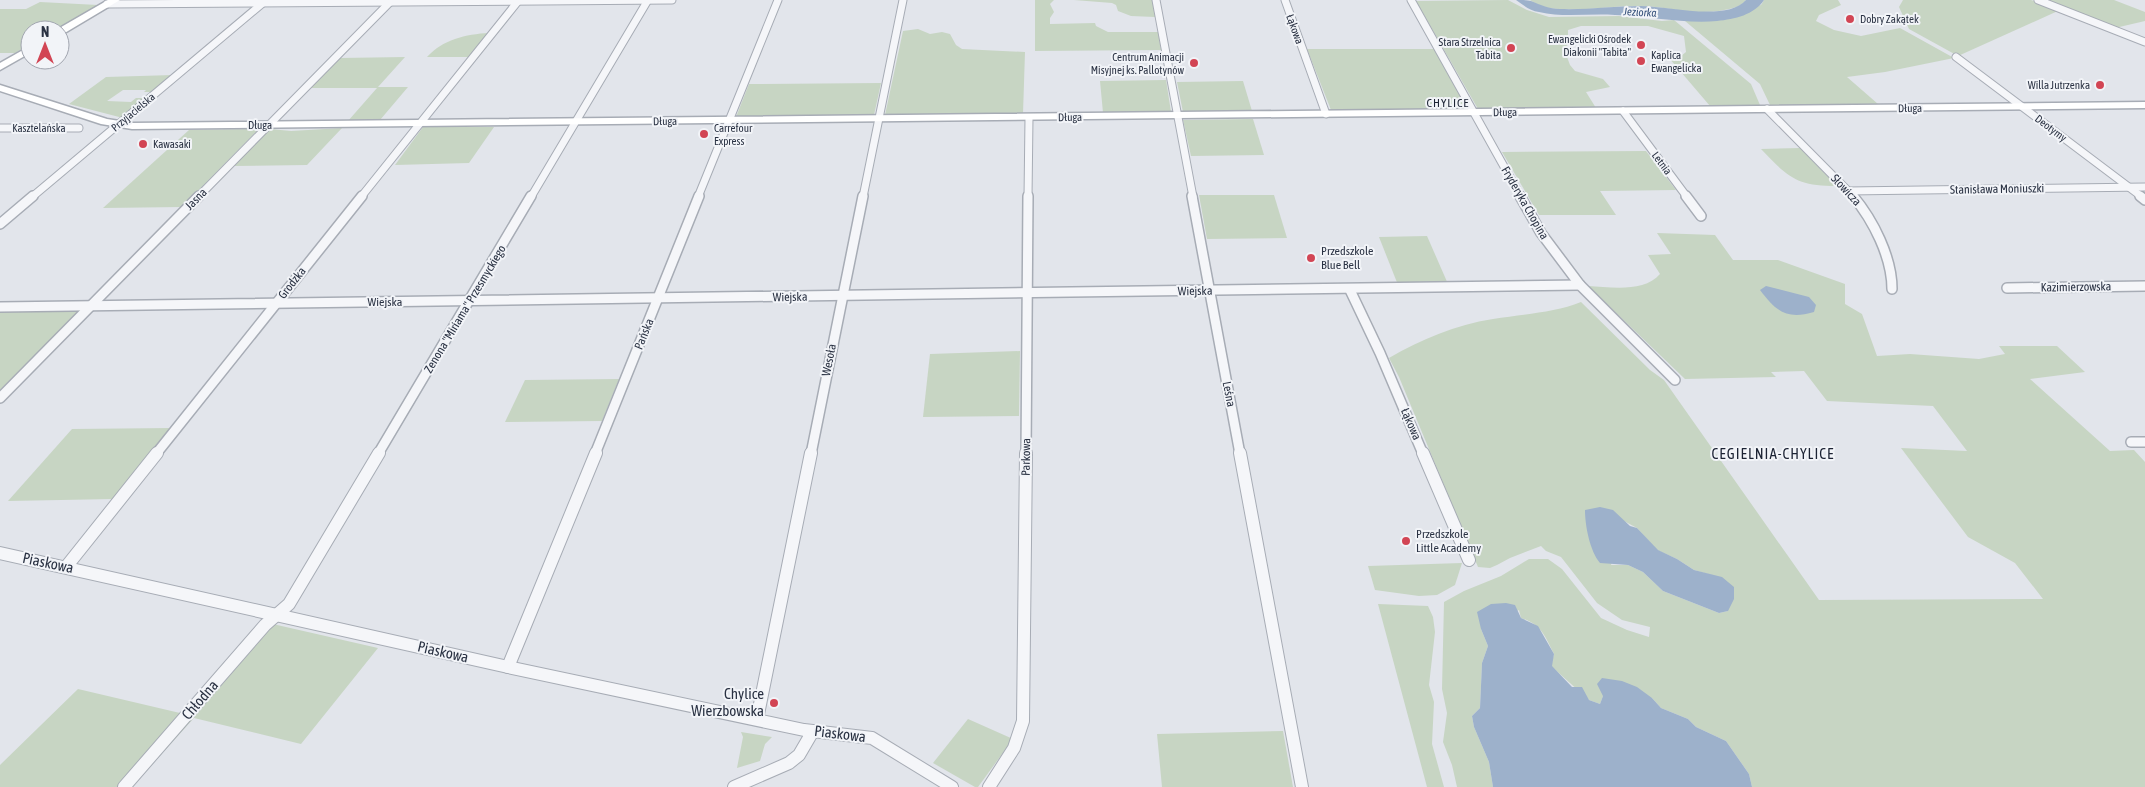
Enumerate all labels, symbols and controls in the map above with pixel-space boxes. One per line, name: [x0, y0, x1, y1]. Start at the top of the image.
water label: Jeziorka: [1622, 5, 1657, 19]
street label: Łąkowa: [1284, 13, 1306, 45]
marker: Dobry Zakątek: [1844, 13, 1856, 25]
place label: Dobry Zakątek: [1860, 13, 1919, 25]
north arrow: [20, 20, 70, 70]
text: N: [41, 24, 49, 40]
place label: Ewangelicki Ośrodek Diakonii "Tabita": [1548, 33, 1631, 58]
place label: Stara Strzelnica Tabita: [1439, 36, 1501, 61]
marker: Ewangelicki Ośrodek Diakonii "Tabita": [1635, 39, 1647, 51]
marker: Stara Strzelnica Tabita: [1505, 42, 1517, 54]
place label: Kaplica Ewangelicka: [1651, 49, 1702, 74]
place label: Centrum Animacji Misyjnej ks. Pallotynów: [1091, 51, 1184, 76]
marker: Kaplica Ewangelicka: [1635, 55, 1647, 67]
marker: Centrum Animacji Misyjnej ks. Pallotynów: [1188, 57, 1200, 69]
place label: Willa Jutrzenka: [2028, 79, 2090, 91]
marker: Willa Jutrzenka: [2094, 79, 2106, 91]
street label: Przyjacielska: [109, 90, 157, 134]
district label: CHYLICE: [1427, 96, 1469, 110]
street label: Długa: [1898, 102, 1922, 114]
street label: Długa: [1493, 106, 1517, 118]
street label: Długa: [1058, 111, 1082, 123]
street label: Deotymy: [2033, 112, 2070, 144]
street label: Długa: [653, 115, 677, 127]
street label: Długa: [248, 119, 272, 131]
street label: Kasztelańska: [12, 122, 66, 134]
place label: Carrefour Express: [714, 122, 753, 147]
marker: Carrefour Express: [698, 128, 710, 140]
marker: Kawasaki: [137, 138, 149, 150]
place label: Kawasaki: [153, 138, 191, 150]
street label: Letnia: [1650, 149, 1674, 177]
street label: Fryderyka Chopina: [1498, 164, 1552, 242]
street label: Słowicza: [1828, 171, 1864, 209]
street label: Stanisława Moniuszki: [1950, 181, 2044, 197]
street label: Jasna: [182, 185, 210, 213]
street label: Zenona "Miriama" Przesmyckiego: [421, 242, 509, 375]
place label: Przedszkole Blue Bell: [1321, 244, 1373, 272]
marker: Przedszkole Blue Bell: [1305, 252, 1317, 264]
street label: Grodzka: [275, 264, 309, 302]
street label: Kazimierzowska: [2041, 279, 2111, 295]
street label: Wiejska: [1177, 284, 1213, 298]
street label: Wiejska: [772, 290, 808, 304]
street label: Wiejska: [368, 295, 402, 309]
street label: Pańska: [631, 316, 657, 352]
street label: Wesoła: [819, 343, 839, 377]
street label: Leśna: [1220, 380, 1238, 408]
street label: Łąkowa: [1398, 406, 1424, 442]
street label: Parkowa: [1019, 438, 1033, 476]
district label: CEGIELNIA-CHYLICE: [1712, 445, 1834, 462]
place label: Przedszkole Little Academy: [1416, 527, 1481, 555]
marker: Przedszkole Little Academy: [1400, 535, 1412, 547]
street label: Piaskowa: [21, 549, 75, 576]
street label: Piaskowa: [416, 637, 470, 666]
street label: Chłodna: [178, 677, 221, 723]
place label: Chylice Wierzbowska: [691, 685, 764, 719]
marker: Chylice Wierzbowska: [768, 697, 780, 709]
street label: Piaskowa: [813, 722, 867, 745]

